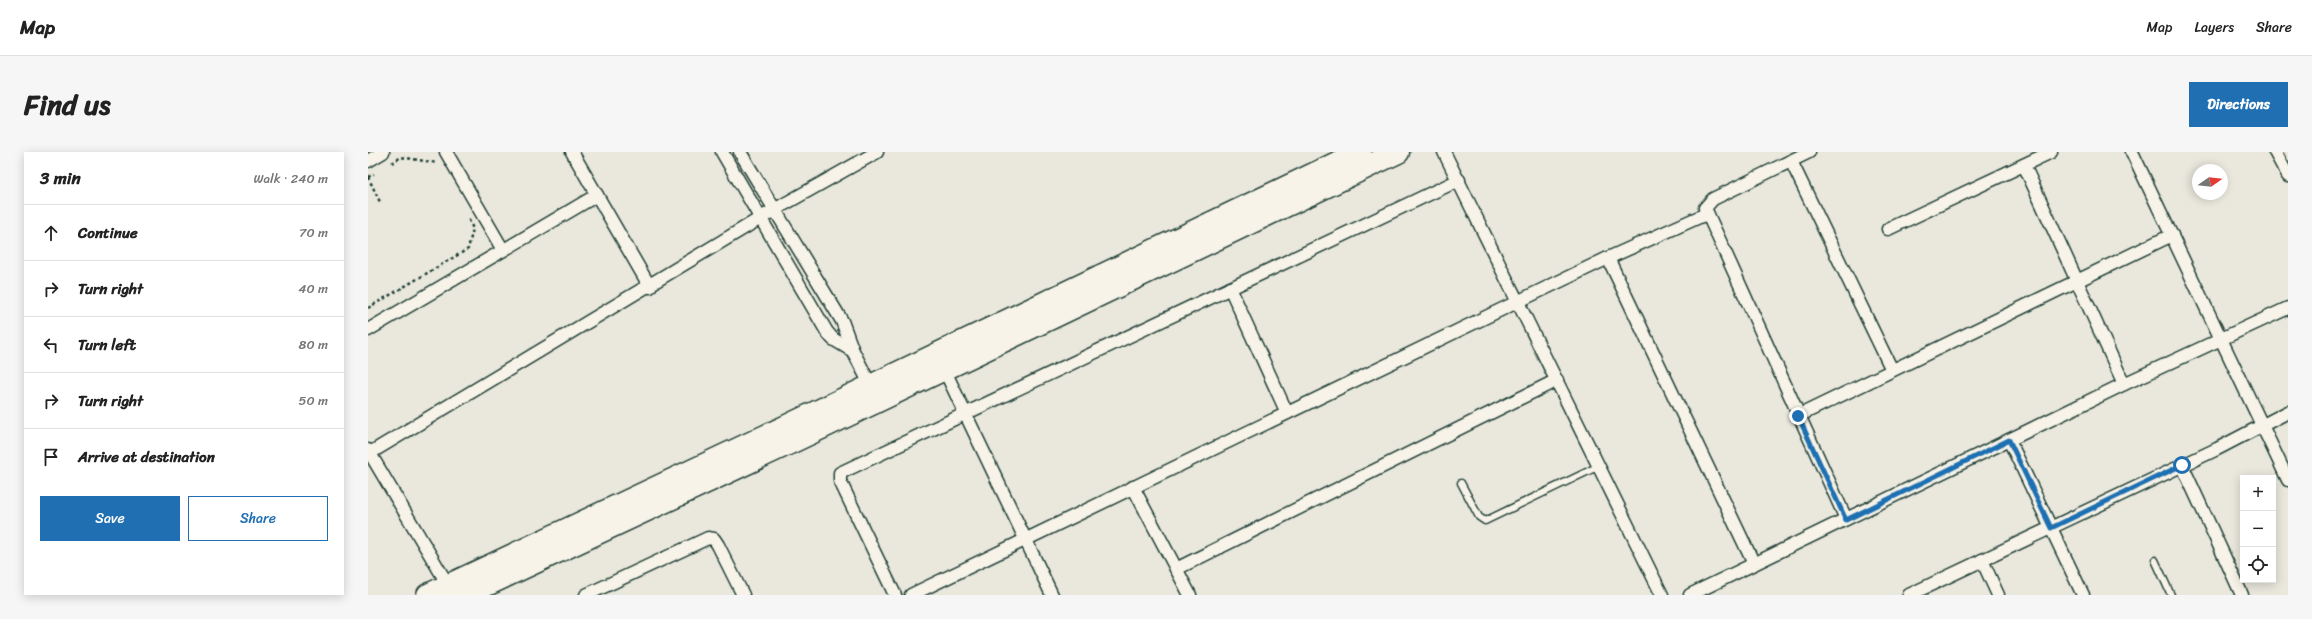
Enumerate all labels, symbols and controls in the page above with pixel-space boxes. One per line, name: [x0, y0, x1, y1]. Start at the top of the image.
text: Map: [20, 11, 55, 44]
text: Map: [2147, 15, 2172, 40]
text: Layers: [2194, 15, 2234, 40]
text: Share: [2256, 15, 2292, 40]
text: Find us: [24, 80, 111, 129]
button: Directions: [2189, 82, 2288, 127]
text: 3 min: [40, 163, 81, 193]
north arrow: [2192, 164, 2228, 200]
text: Walk · 240 m: [253, 167, 328, 190]
text: Continue: [78, 220, 138, 246]
text: 70 m: [299, 221, 328, 244]
icon: ahead: [40, 222, 62, 244]
text: Turn right: [78, 276, 143, 302]
text: 40 m: [298, 277, 328, 300]
icon: right: [40, 278, 62, 300]
text: Turn left: [78, 332, 136, 358]
text: 80 m: [299, 333, 328, 356]
icon: left: [40, 334, 62, 356]
text: Turn right: [78, 388, 143, 414]
text: 50 m: [298, 389, 328, 412]
icon: right: [40, 390, 62, 412]
route end: [1789, 407, 1807, 425]
text: Arrive at destination: [78, 444, 215, 470]
icon: arrive: [40, 446, 62, 468]
route start: [2173, 456, 2191, 474]
map controls: [2240, 475, 2276, 583]
button: +: [2240, 475, 2276, 511]
button: Save: [40, 496, 180, 541]
button: Share: [188, 496, 328, 541]
button: −: [2240, 511, 2276, 547]
button: locate: [2240, 547, 2276, 583]

